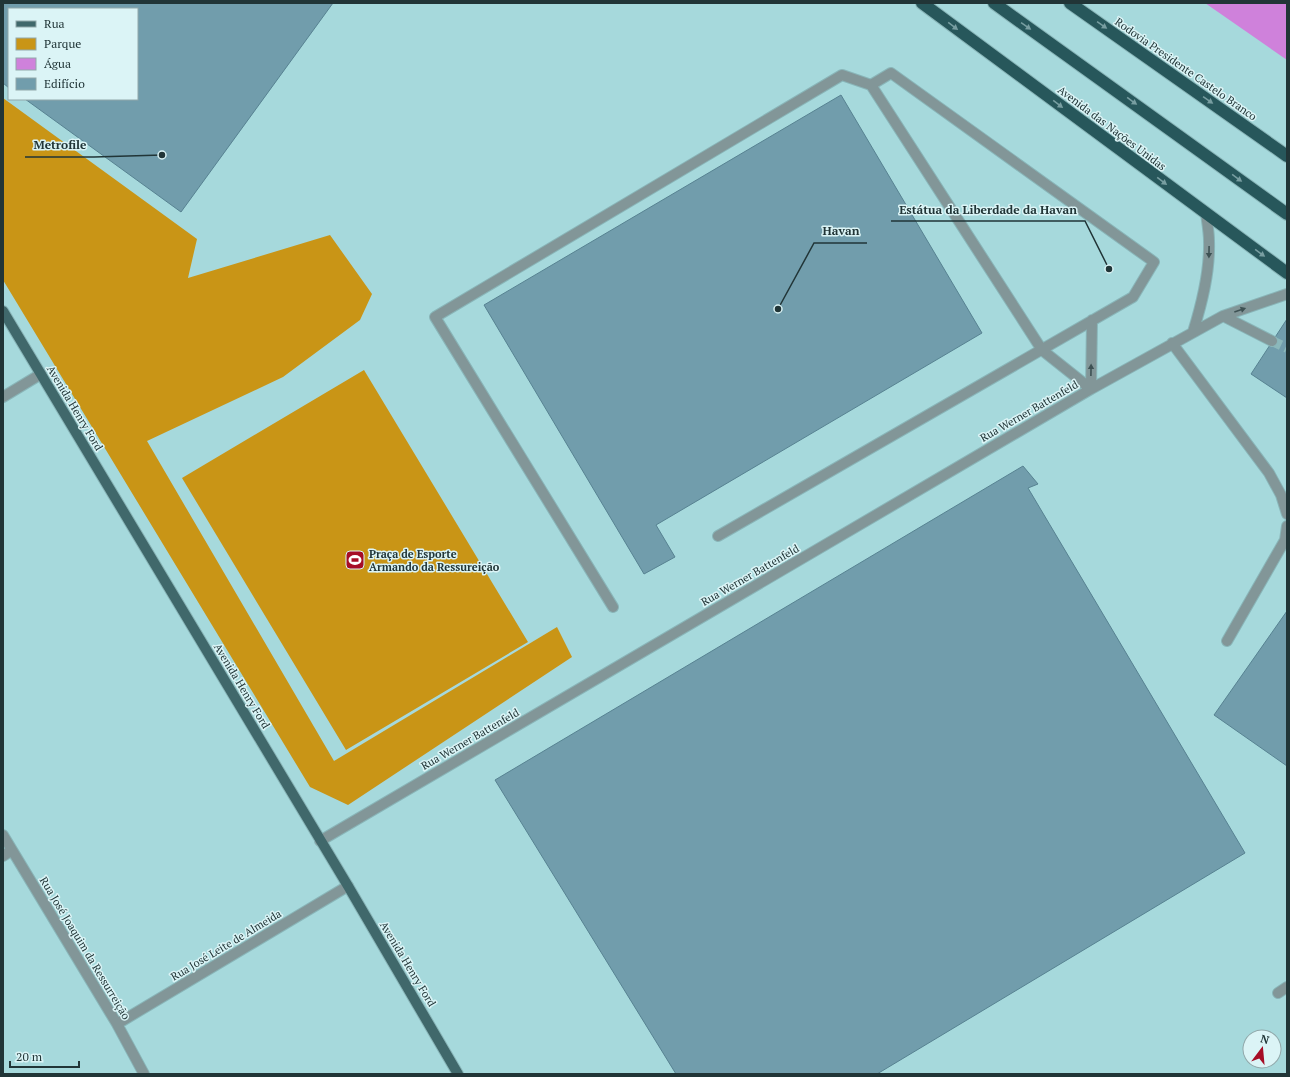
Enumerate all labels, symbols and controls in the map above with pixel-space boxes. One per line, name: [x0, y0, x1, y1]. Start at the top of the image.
legend: [8, 8, 138, 100]
street label: Rodovia Presidente Castelo Branco: [1112, 15, 1260, 123]
text: Rua: [44, 16, 65, 31]
one-way arrow: [1096, 21, 1107, 29]
one-way arrow: [948, 22, 959, 30]
one-way arrow: [1021, 22, 1031, 30]
text: Parque: [44, 36, 81, 51]
text: Água: [44, 56, 71, 71]
text: Edifício: [44, 76, 85, 91]
street label: Avenida das Nações Unidas: [1055, 83, 1169, 173]
one-way arrow: [1203, 96, 1213, 104]
one-way arrow: [1127, 97, 1137, 105]
one-way arrow: [1053, 99, 1063, 107]
callout: Metrofile: [25, 133, 94, 157]
text: Metrofile: [33, 137, 87, 152]
one-way arrow: [1232, 173, 1243, 182]
one-way arrow: [1157, 177, 1168, 185]
callout: Estátua da Liberdade da Havan: [891, 197, 1085, 221]
text: Estátua da Liberdade da Havan: [899, 202, 1077, 217]
callout: Havan: [814, 219, 867, 243]
text: Havan: [823, 223, 860, 238]
one-way arrow: [1206, 246, 1212, 259]
one-way arrow: [1254, 249, 1265, 257]
one-way arrow: [1235, 306, 1247, 312]
street label: Avenida Henry Ford: [44, 363, 106, 453]
one-way arrow: [1088, 363, 1094, 376]
street label: Rua Werner Battenfeld: [977, 377, 1081, 445]
street label: Rua Werner Battenfeld: [698, 541, 802, 609]
place label: Praça de Esporte Armando da Ressureição: [369, 547, 500, 574]
sports icon: Praça de Esporte Armando da Ressureição: [344, 549, 366, 571]
street label: Avenida Henry Ford: [211, 641, 273, 731]
street label: Rua Werner Battenfeld: [418, 705, 522, 773]
street label: Rua José Joaquim da Ressurreição: [37, 874, 133, 1022]
street label: Rua José Leite de Almeida: [168, 906, 284, 984]
street label: Avenida Henry Ford: [377, 919, 439, 1009]
north arrow: [1242, 1029, 1282, 1069]
text: N: [1259, 1032, 1271, 1047]
scale bar: [10, 1043, 79, 1069]
text: 20 m: [16, 1049, 43, 1064]

